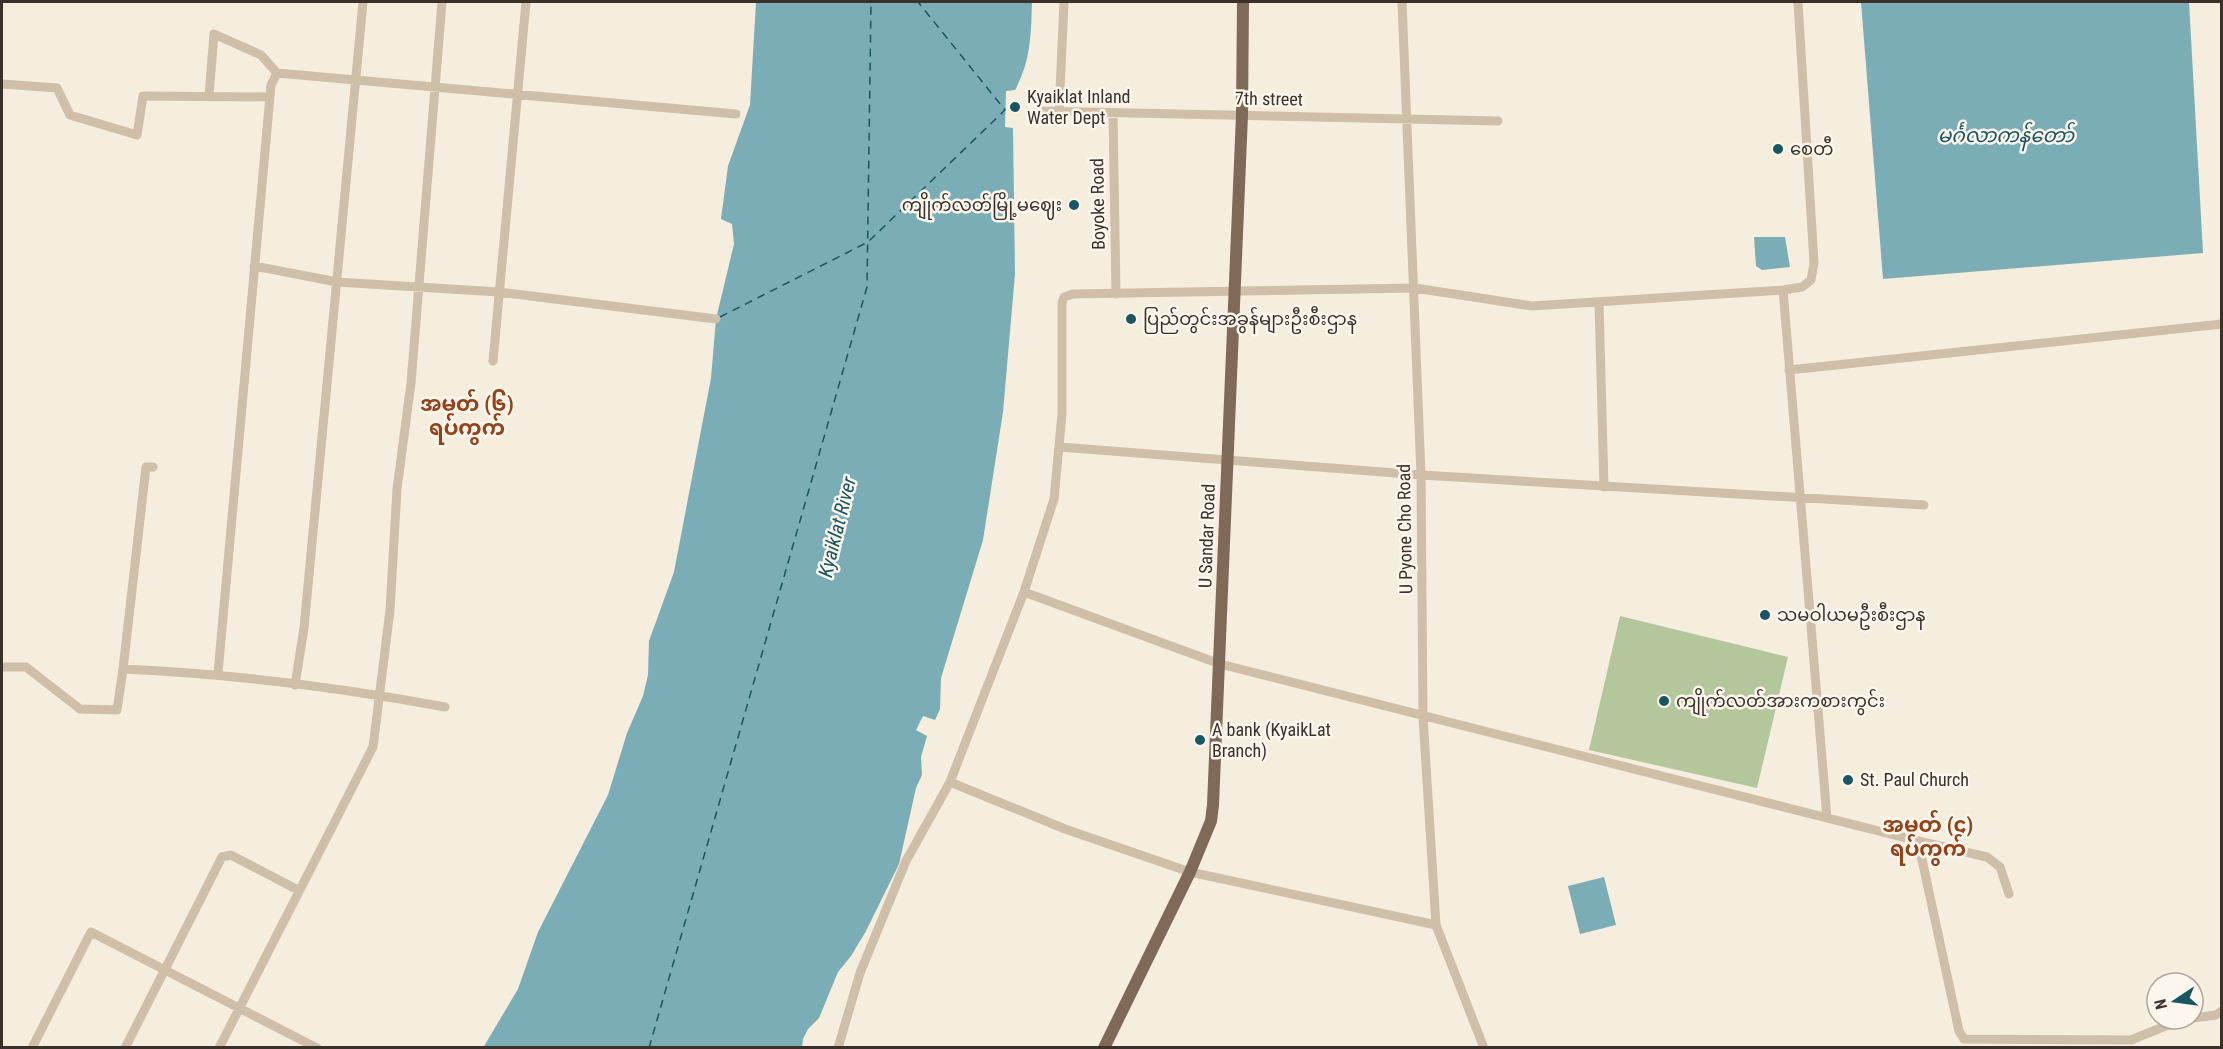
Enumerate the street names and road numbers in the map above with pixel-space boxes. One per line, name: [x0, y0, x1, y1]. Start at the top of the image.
street label: 7th street: [1235, 87, 1303, 110]
street label: Boyoke Road: [1086, 158, 1109, 250]
street label: U Pyone Cho Road: [1393, 464, 1416, 594]
street label: U Sandar Road: [1194, 484, 1219, 588]

